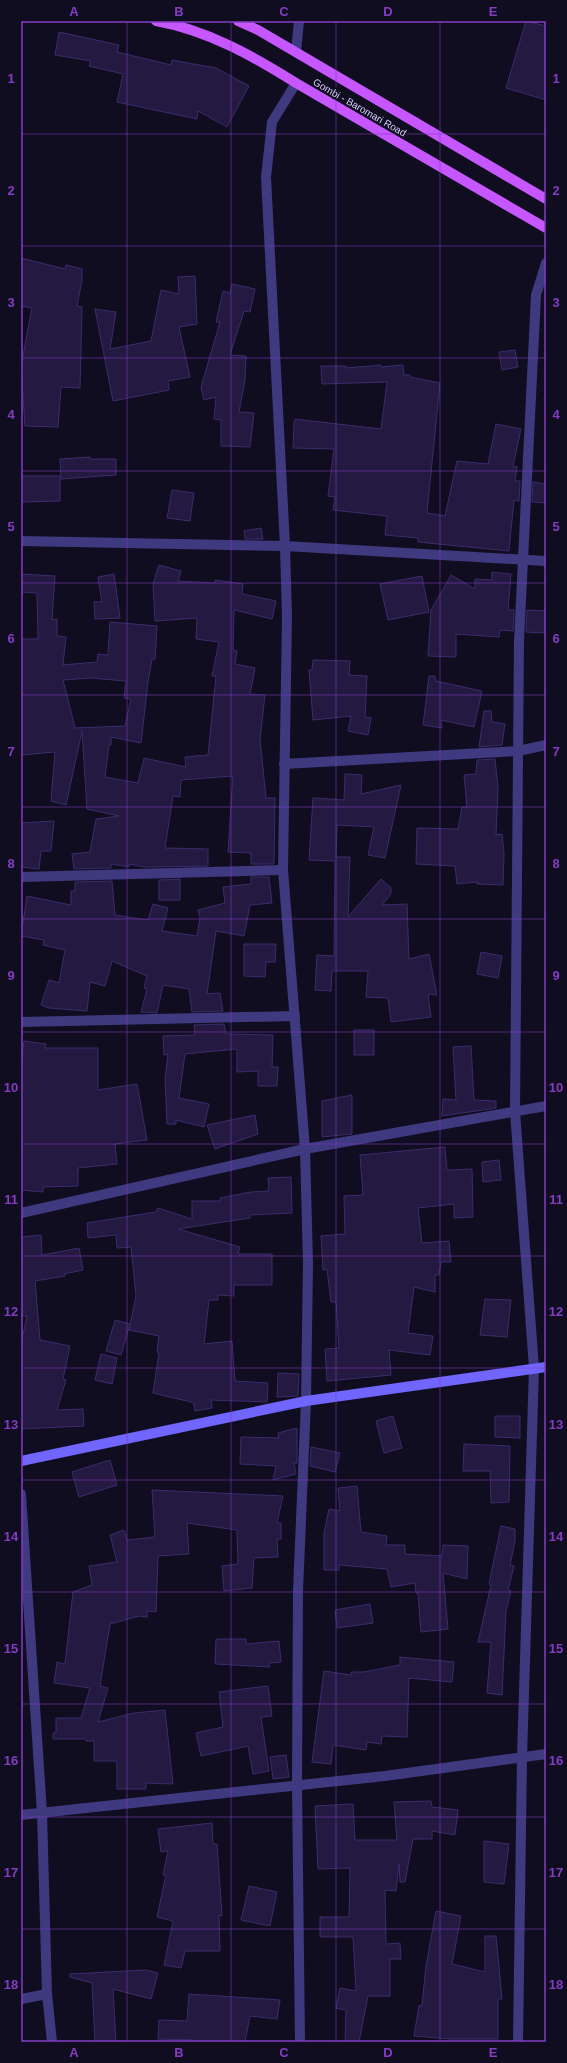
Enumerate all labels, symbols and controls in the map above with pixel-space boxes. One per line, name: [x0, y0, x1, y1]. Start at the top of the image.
text: A: [69, 4, 79, 19]
text: B: [174, 4, 184, 19]
text: C: [279, 4, 289, 19]
text: D: [383, 4, 393, 19]
text: E: [489, 4, 498, 19]
text: 1: [7, 71, 15, 86]
text: 1: [552, 71, 560, 86]
street label: Gombi - Baromari Road: [311, 76, 408, 139]
text: 2: [7, 183, 15, 198]
text: 2: [552, 183, 560, 198]
text: 3: [7, 295, 15, 310]
text: 3: [552, 295, 560, 310]
text: 4: [7, 407, 15, 422]
text: 4: [552, 407, 560, 422]
text: 5: [7, 519, 15, 534]
text: 5: [552, 519, 560, 534]
text: 6: [7, 631, 15, 646]
text: 6: [552, 631, 560, 646]
text: 7: [7, 744, 15, 759]
text: 7: [552, 744, 560, 759]
text: 8: [7, 856, 15, 871]
text: 8: [552, 856, 560, 871]
text: 9: [7, 968, 15, 983]
text: 9: [552, 968, 560, 983]
text: 10: [4, 1080, 18, 1095]
text: 10: [549, 1080, 563, 1095]
text: 11: [4, 1192, 18, 1207]
text: 11: [549, 1192, 563, 1207]
text: 12: [4, 1304, 18, 1319]
text: 12: [549, 1304, 563, 1319]
text: 13: [4, 1417, 18, 1432]
text: 13: [549, 1417, 563, 1432]
text: 14: [4, 1529, 19, 1544]
text: 14: [549, 1529, 564, 1544]
text: 15: [4, 1641, 18, 1656]
text: 15: [549, 1641, 563, 1656]
text: 16: [4, 1753, 18, 1768]
text: 16: [549, 1753, 563, 1768]
text: 17: [4, 1865, 18, 1880]
text: 17: [549, 1865, 563, 1880]
text: 18: [4, 1977, 18, 1992]
text: 18: [549, 1977, 563, 1992]
text: A: [69, 2045, 79, 2060]
text: B: [174, 2045, 184, 2060]
text: C: [279, 2045, 289, 2060]
text: D: [383, 2045, 393, 2060]
text: E: [489, 2045, 498, 2060]

